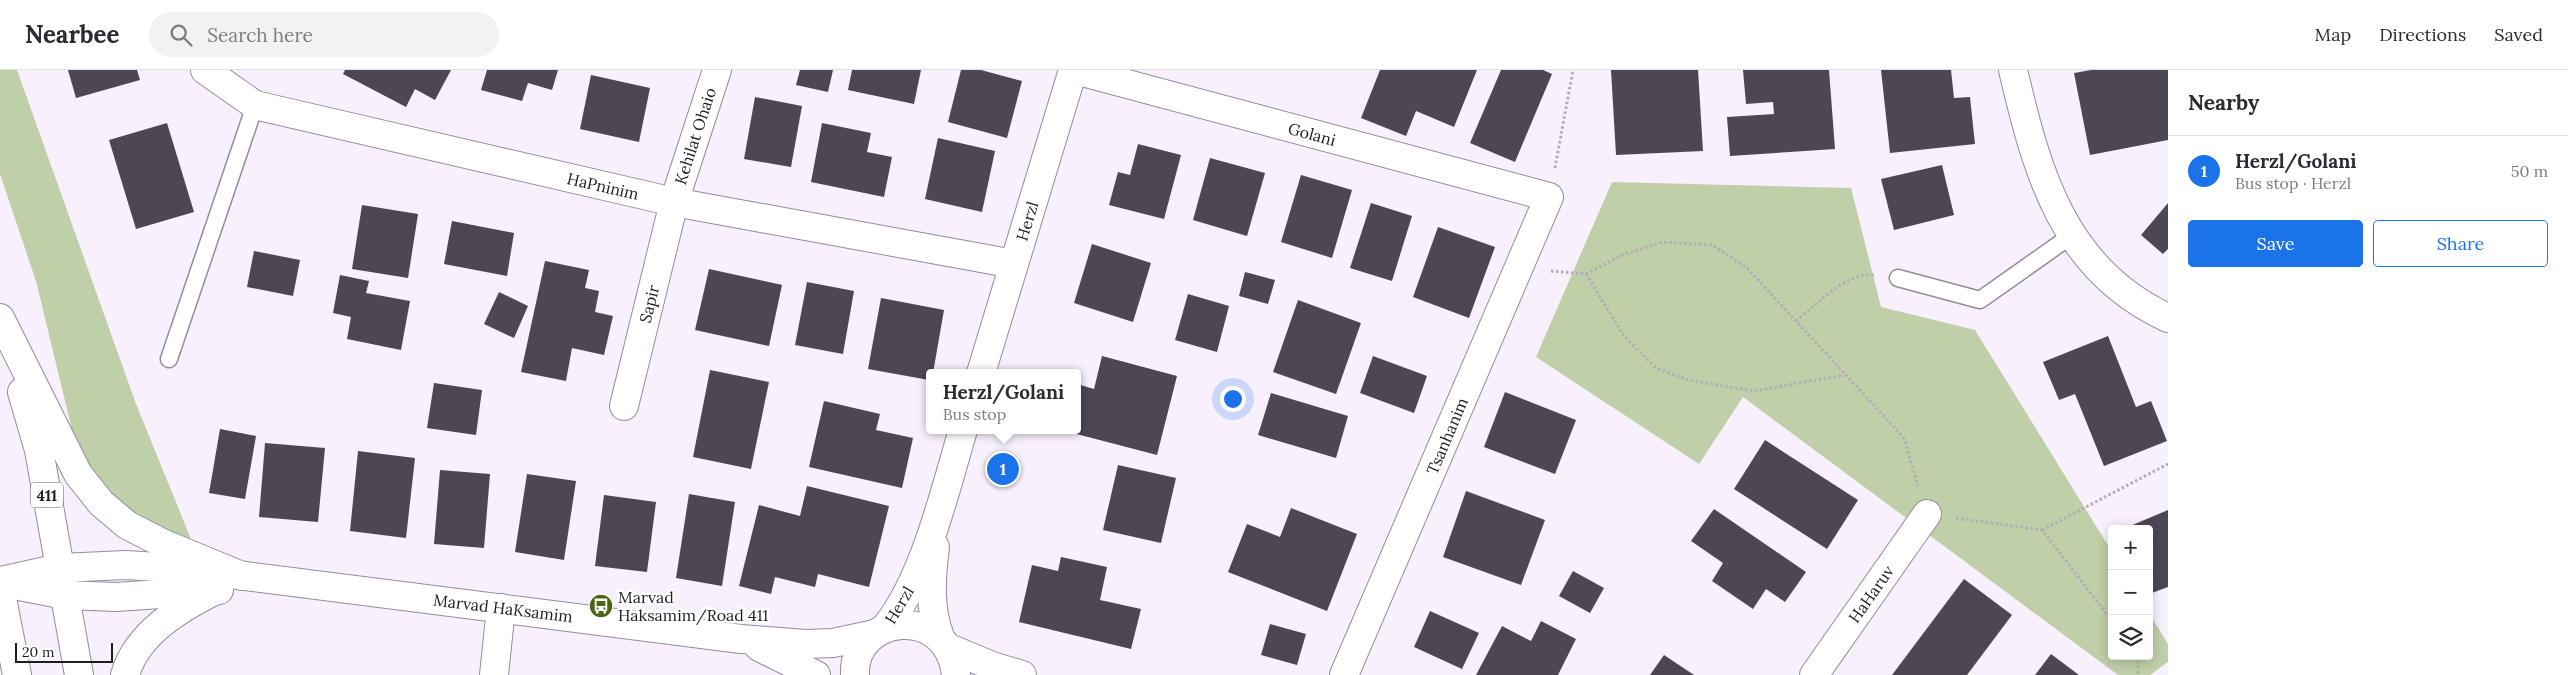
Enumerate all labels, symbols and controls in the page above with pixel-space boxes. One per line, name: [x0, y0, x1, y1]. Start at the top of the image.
search box: [149, 12, 499, 57]
text: Nearbee: [25, 19, 119, 50]
icon: search: [167, 21, 195, 49]
text: Search here: [207, 23, 313, 47]
text: Map: [2315, 23, 2351, 46]
text: Directions: [2379, 23, 2466, 46]
text: Saved: [2494, 23, 2543, 46]
street label: Kehilat Ohaio: [670, 85, 720, 187]
text: Nearby: [2188, 89, 2259, 116]
street label: Golani: [1286, 118, 1338, 150]
text: Herzl/Golani: [2235, 149, 2357, 173]
text: 1: [2201, 161, 2207, 181]
text: 50 m: [2511, 161, 2548, 181]
street label: HaPninim: [565, 168, 641, 204]
text: Bus stop · Herzl: [2235, 173, 2351, 193]
street label: Herzl: [1012, 199, 1042, 243]
button: Save: [2188, 220, 2363, 267]
button: Share: [2373, 220, 2548, 267]
street label: Sapir: [635, 283, 663, 325]
popup: [926, 369, 1081, 434]
text: Herzl/Golani: [943, 380, 1064, 404]
your location: [1220, 386, 1246, 412]
street label: Tsanhanim: [1422, 395, 1472, 477]
text: Bus stop: [943, 404, 1006, 424]
pin: 1: [987, 450, 1019, 488]
road number: 411: [31, 482, 63, 508]
map controls: [2108, 525, 2153, 660]
button: +: [2108, 525, 2153, 570]
street label: HaHaruv: [1844, 561, 1899, 627]
button: −: [2108, 570, 2153, 615]
street label: Herzl: [880, 583, 918, 627]
place label: Marvad Haksamim/Road 411: [618, 587, 769, 626]
street label: Marvad HaKsamim: [432, 590, 574, 626]
bus stop icon: Marvad Haksamim/Road 411: [588, 593, 614, 619]
button: layers: [2108, 615, 2153, 660]
scale bar: [15, 640, 112, 663]
text: 20 m: [22, 643, 54, 661]

